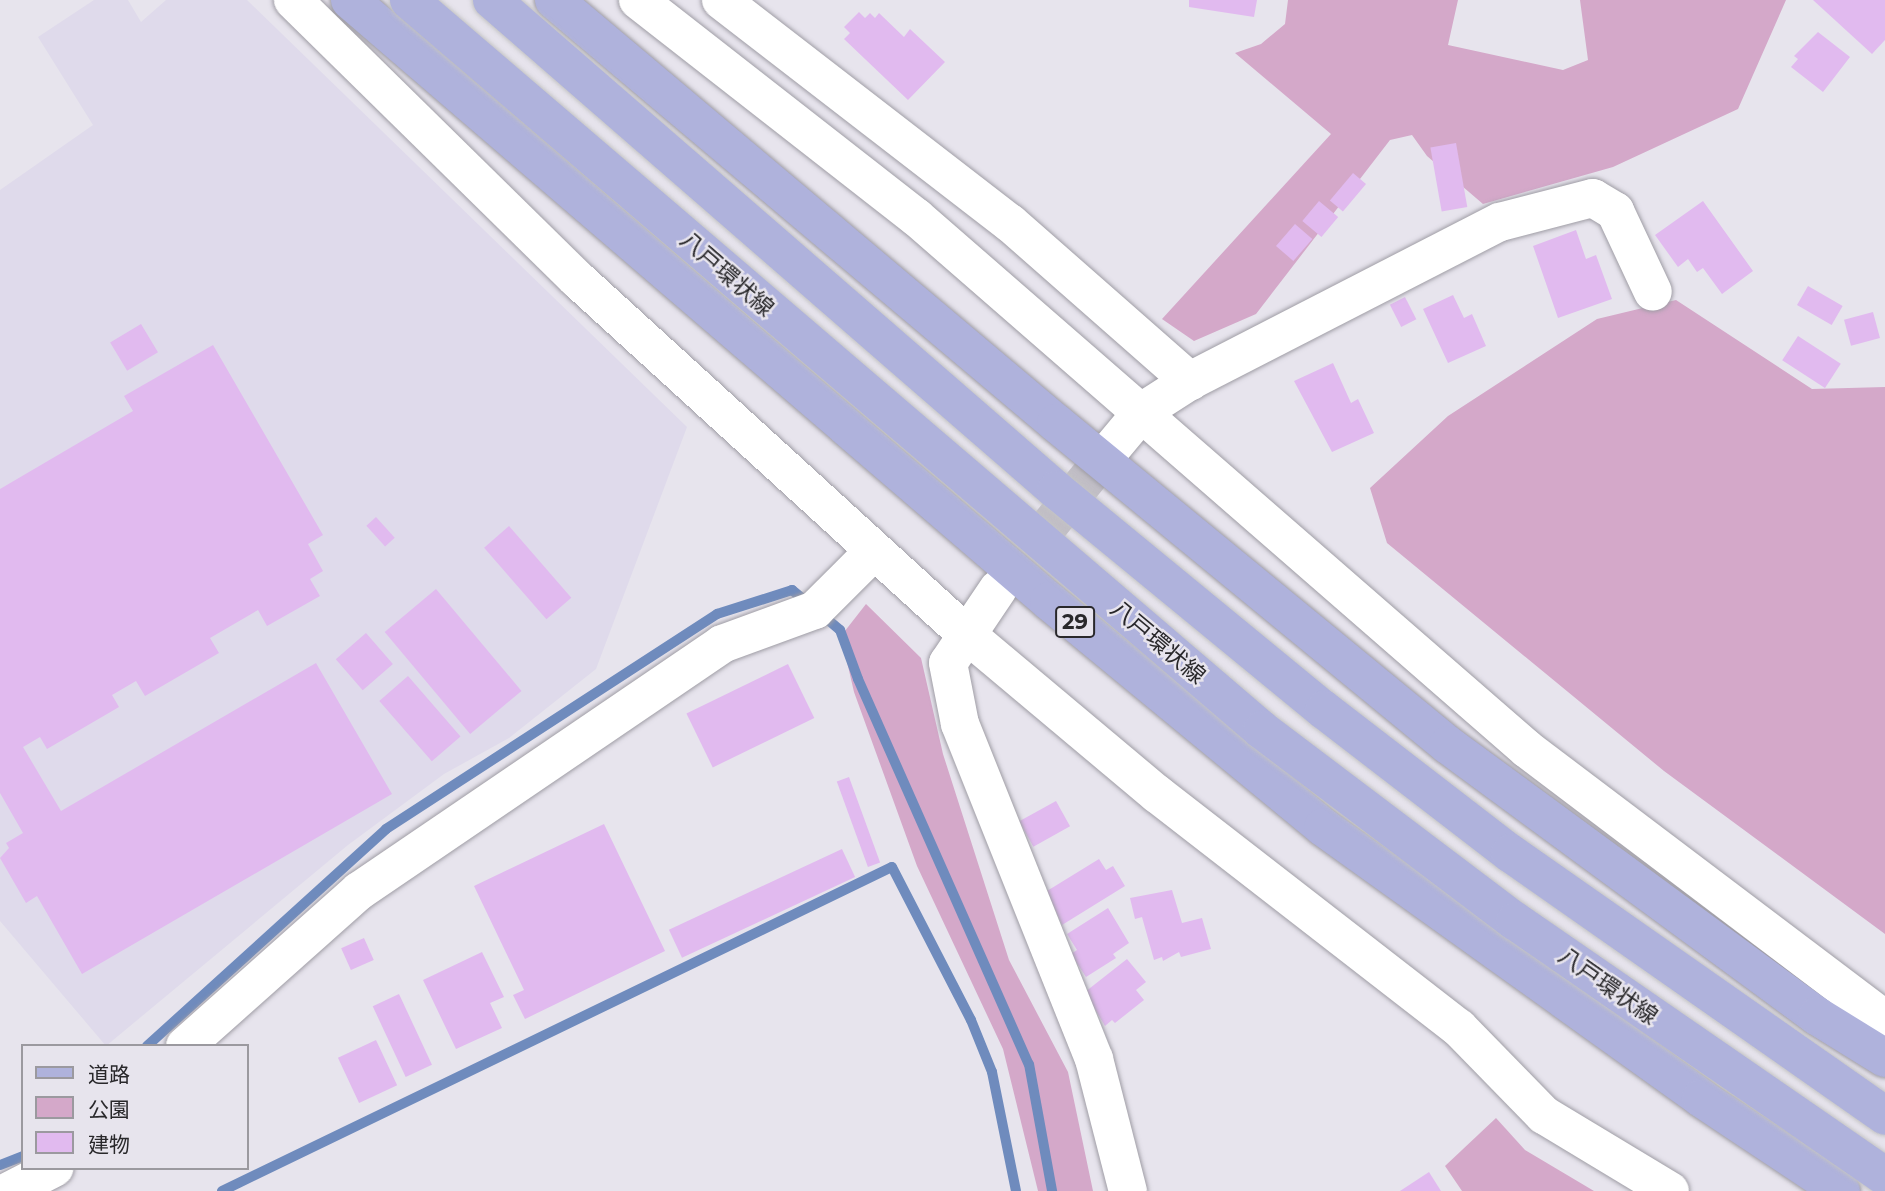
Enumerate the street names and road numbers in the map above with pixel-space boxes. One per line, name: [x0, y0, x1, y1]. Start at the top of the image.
street label: 八戸環状線: [675, 226, 779, 322]
street label: 八戸環状線: [1105, 594, 1211, 690]
road number: 29: [1054, 604, 1096, 640]
street label: 八戸環状線: [1553, 942, 1663, 1030]

